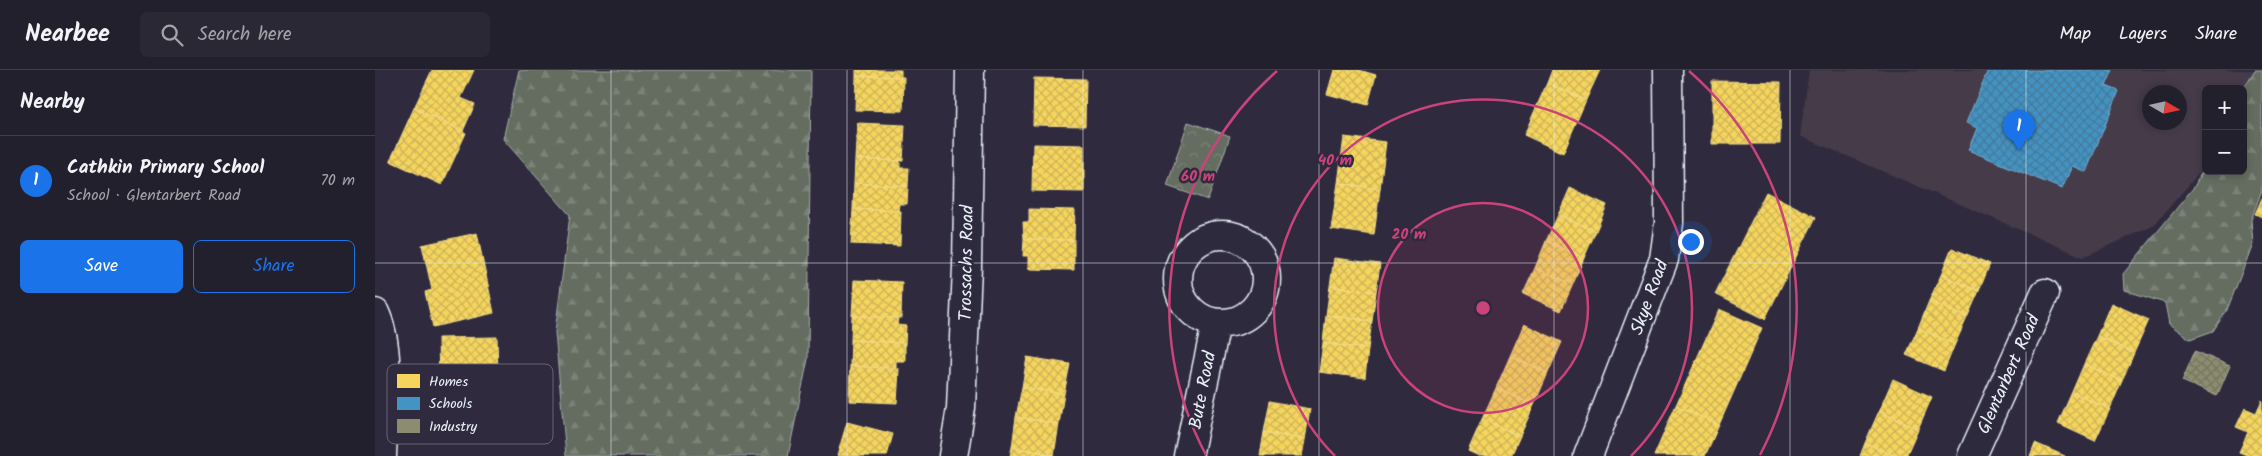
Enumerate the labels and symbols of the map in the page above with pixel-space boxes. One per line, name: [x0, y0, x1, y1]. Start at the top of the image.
north arrow: [2142, 85, 2187, 130]
pin: 1: [2003, 110, 2035, 151]
text: 40 m: [1318, 149, 1352, 173]
text: 60 m: [1181, 165, 1215, 189]
street label: Trossachs Road: [952, 204, 983, 321]
text: 20 m: [1392, 223, 1426, 247]
your location: [1678, 229, 1704, 255]
street label: Skye Road: [1623, 255, 1678, 339]
centre of rings: [1474, 299, 1492, 317]
street label: Glentarbert Road: [1970, 309, 2049, 439]
street label: Bute Road: [1182, 348, 1225, 432]
legend: [387, 364, 553, 444]
text: Homes: [429, 371, 468, 393]
text: Schools: [429, 393, 472, 415]
text: Industry: [429, 416, 478, 438]

